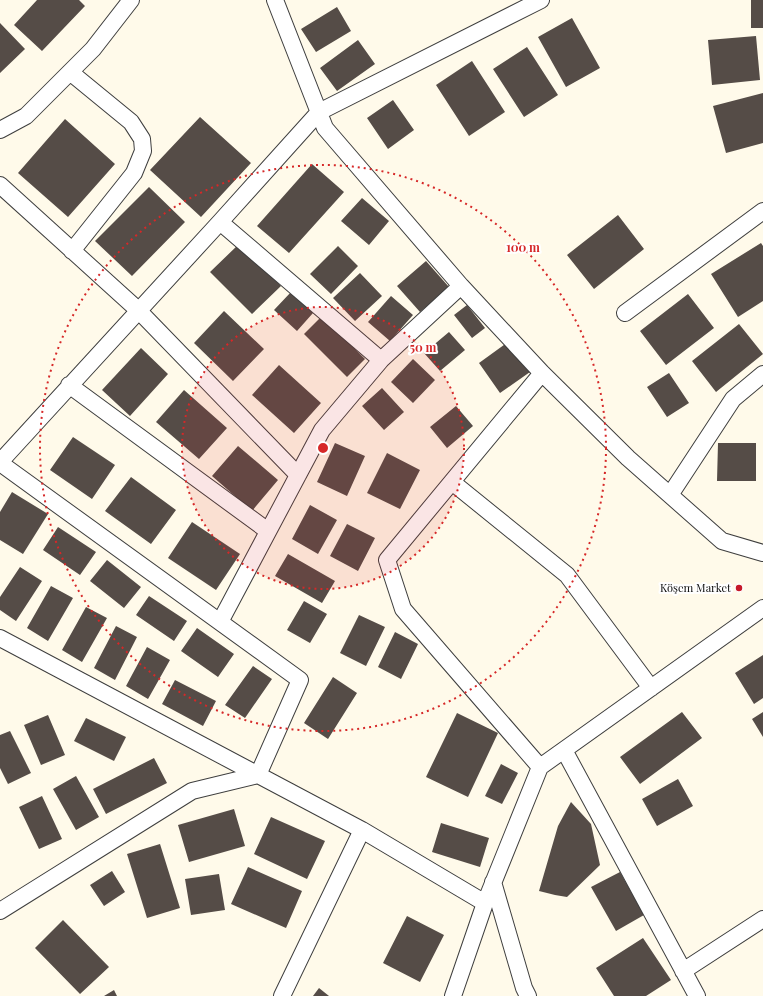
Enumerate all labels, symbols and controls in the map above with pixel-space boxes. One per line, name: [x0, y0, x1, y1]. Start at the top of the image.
text: 100 m: [506, 239, 540, 255]
text: 50 m: [410, 339, 437, 355]
centre of rings: [316, 441, 330, 455]
place label: Köşem Market: [660, 580, 731, 595]
marker: Köşem Market: [734, 583, 744, 593]

